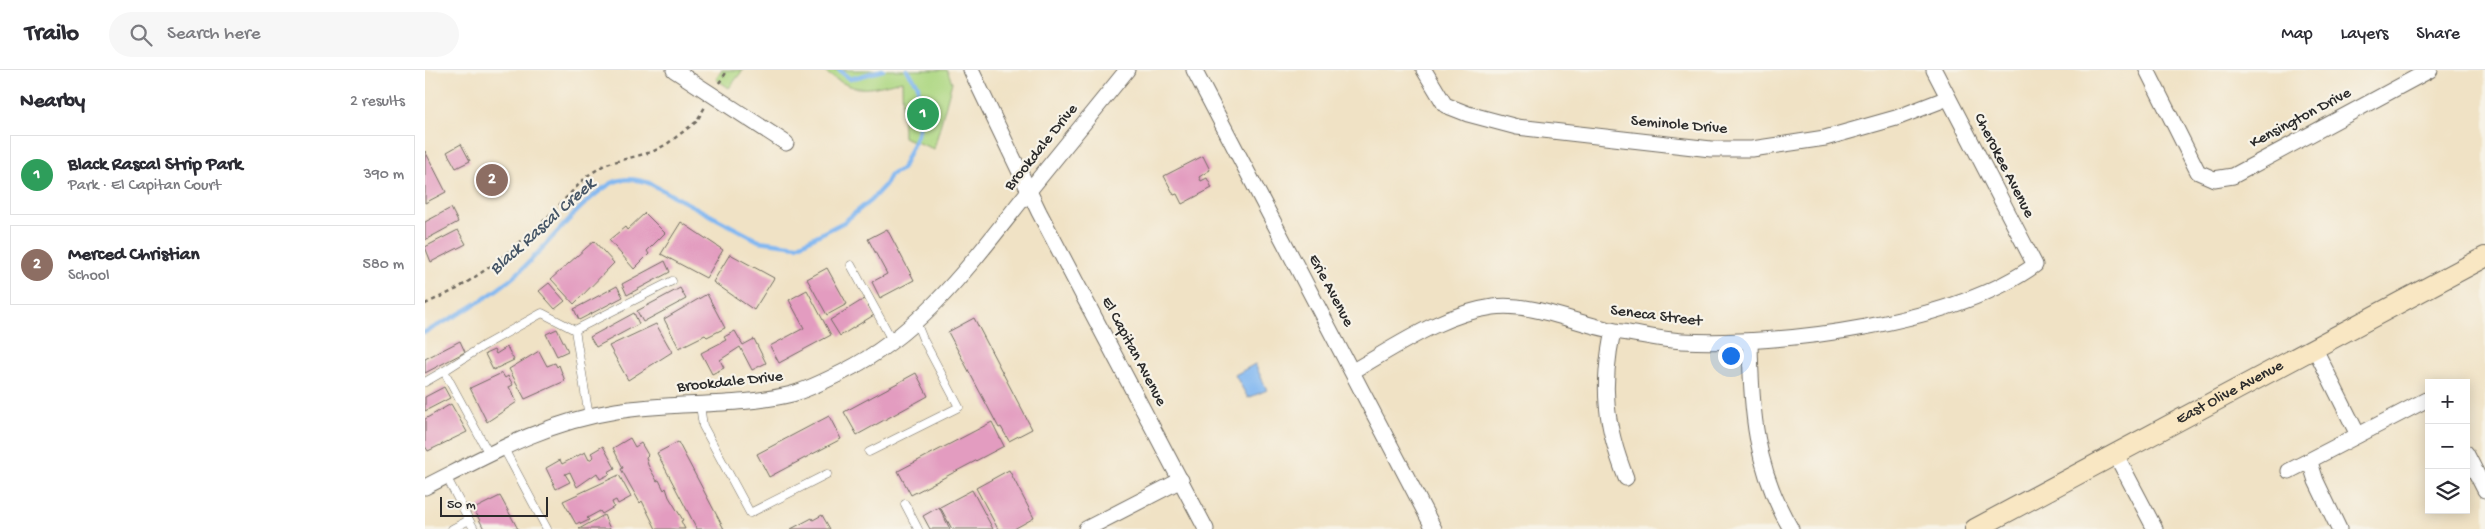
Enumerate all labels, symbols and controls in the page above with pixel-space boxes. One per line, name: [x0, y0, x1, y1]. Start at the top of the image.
search box: [109, 12, 459, 57]
text: Trailo: [25, 20, 79, 49]
icon: search: [127, 21, 155, 49]
text: Search here: [167, 23, 261, 46]
text: Map: [2281, 24, 2313, 45]
text: Layers: [2341, 24, 2388, 45]
text: Share: [2416, 24, 2460, 45]
street label: Kensington Drive: [2247, 84, 2355, 154]
text: Nearby: [20, 90, 85, 115]
text: 2 results: [350, 93, 405, 112]
pin: 1: [907, 95, 939, 133]
street label: Brookdale Drive: [1001, 100, 1083, 196]
street label: Cherokee Avenue: [1968, 110, 2038, 222]
street label: Seminole Drive: [1630, 112, 1729, 140]
text: Black Rascal Strip Park: [68, 154, 243, 177]
pin: 2: [476, 161, 508, 199]
text: 1: [34, 166, 40, 185]
text: 390 m: [363, 166, 404, 185]
water label: Black Rascal Creek: [486, 173, 602, 280]
text: Park · El Capitan Court: [68, 177, 221, 196]
text: Merced Christian: [68, 244, 199, 267]
street label: Erie Avenue: [1303, 252, 1357, 331]
text: 2: [33, 256, 41, 275]
text: 580 m: [363, 256, 404, 275]
text: School: [68, 267, 110, 286]
street label: El Capitan Avenue: [1096, 294, 1170, 411]
street label: Seneca Street: [1609, 302, 1704, 332]
your location: [1718, 343, 1744, 369]
street label: East Olive Avenue: [2173, 356, 2288, 429]
street label: Brookdale Drive: [675, 368, 785, 398]
map controls: [2425, 379, 2470, 514]
button: +: [2425, 379, 2470, 424]
button: −: [2425, 424, 2470, 469]
button: layers: [2425, 469, 2470, 514]
scale bar: [440, 494, 547, 517]
text: 50 m: [447, 497, 476, 514]

